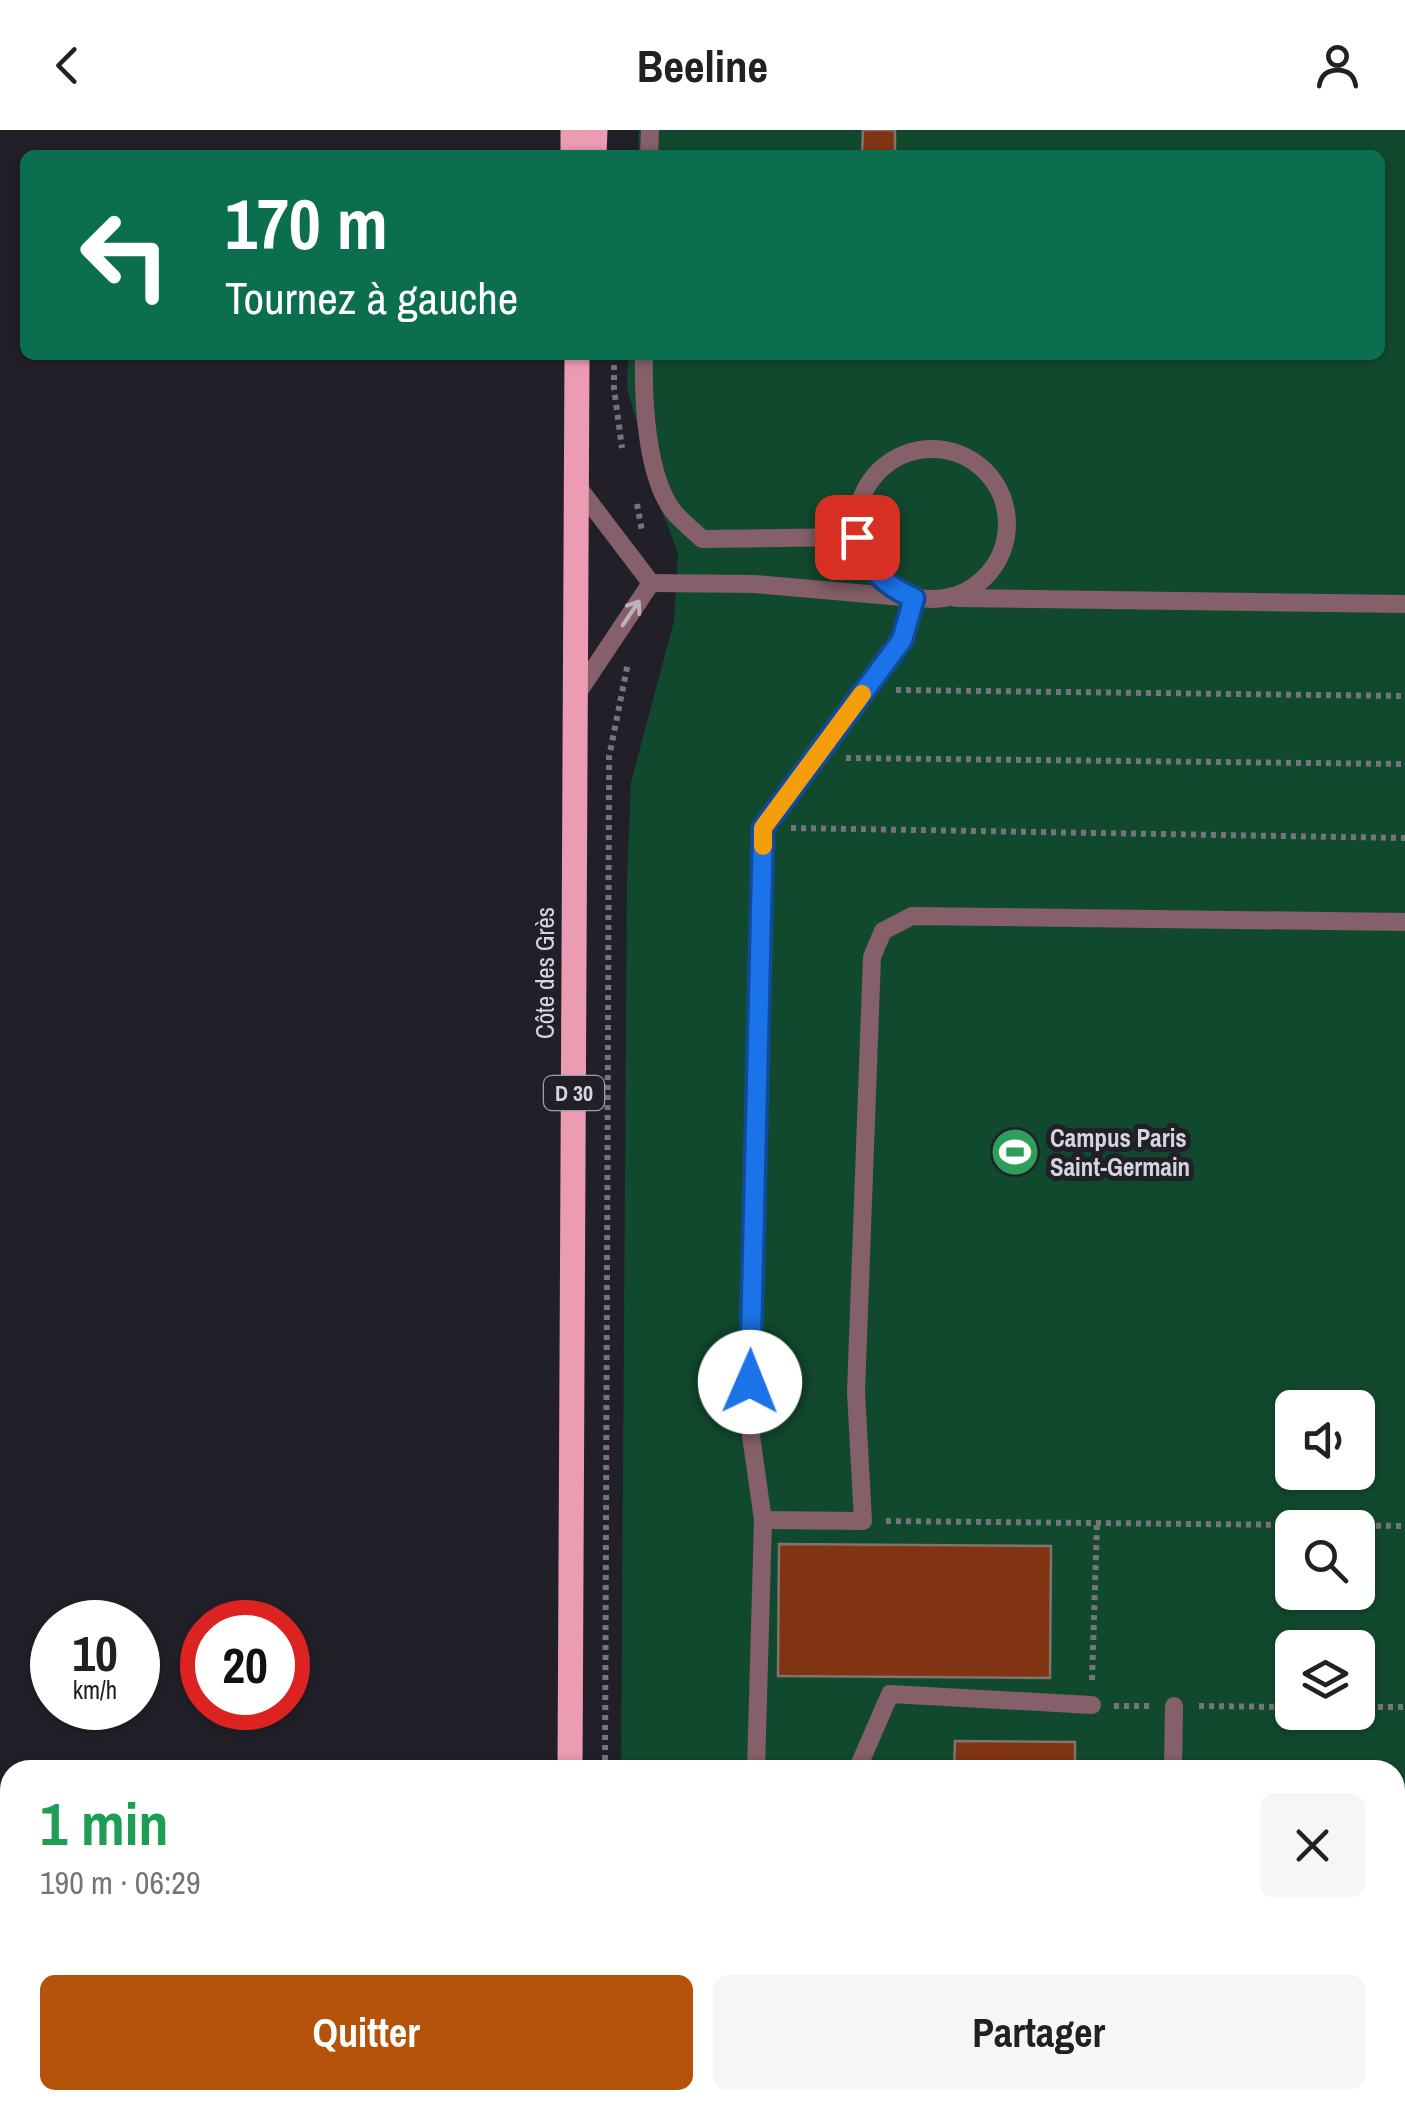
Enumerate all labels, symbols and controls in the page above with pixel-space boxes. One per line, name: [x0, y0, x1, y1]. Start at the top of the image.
text: Beeline: [637, 35, 768, 96]
icon: back: [40, 38, 95, 93]
icon: person: [1310, 38, 1365, 93]
text: 170 m: [225, 177, 388, 271]
icon: left: [60, 190, 190, 320]
text: Tournez à gauche: [225, 267, 518, 328]
pin: [815, 495, 900, 580]
icon: arrive: [830, 510, 885, 565]
one-way arrow: [620, 599, 641, 627]
street label: Côte des Grès: [528, 907, 562, 1039]
road number: D 30: [544, 1076, 604, 1110]
place label: Campus Paris Saint-Germain: [1050, 1121, 1190, 1184]
sports icon: Campus Paris Saint-Germain: [989, 1126, 1041, 1178]
position arrow: [698, 1330, 802, 1434]
map controls: [1275, 1390, 1375, 1730]
button: sound: [1275, 1390, 1375, 1490]
button: search: [1275, 1510, 1375, 1610]
speed limit sign: 20: [180, 1600, 310, 1730]
text: 10: [72, 1619, 118, 1687]
button: layers: [1275, 1630, 1375, 1730]
text: km/h: [73, 1673, 117, 1707]
text: 1 min: [40, 1783, 169, 1864]
button: close: [1260, 1793, 1365, 1898]
text: 190 m · 06:29: [40, 1861, 200, 1904]
button: Quitter: [40, 1975, 693, 2090]
button: Partager: [713, 1975, 1365, 2090]

